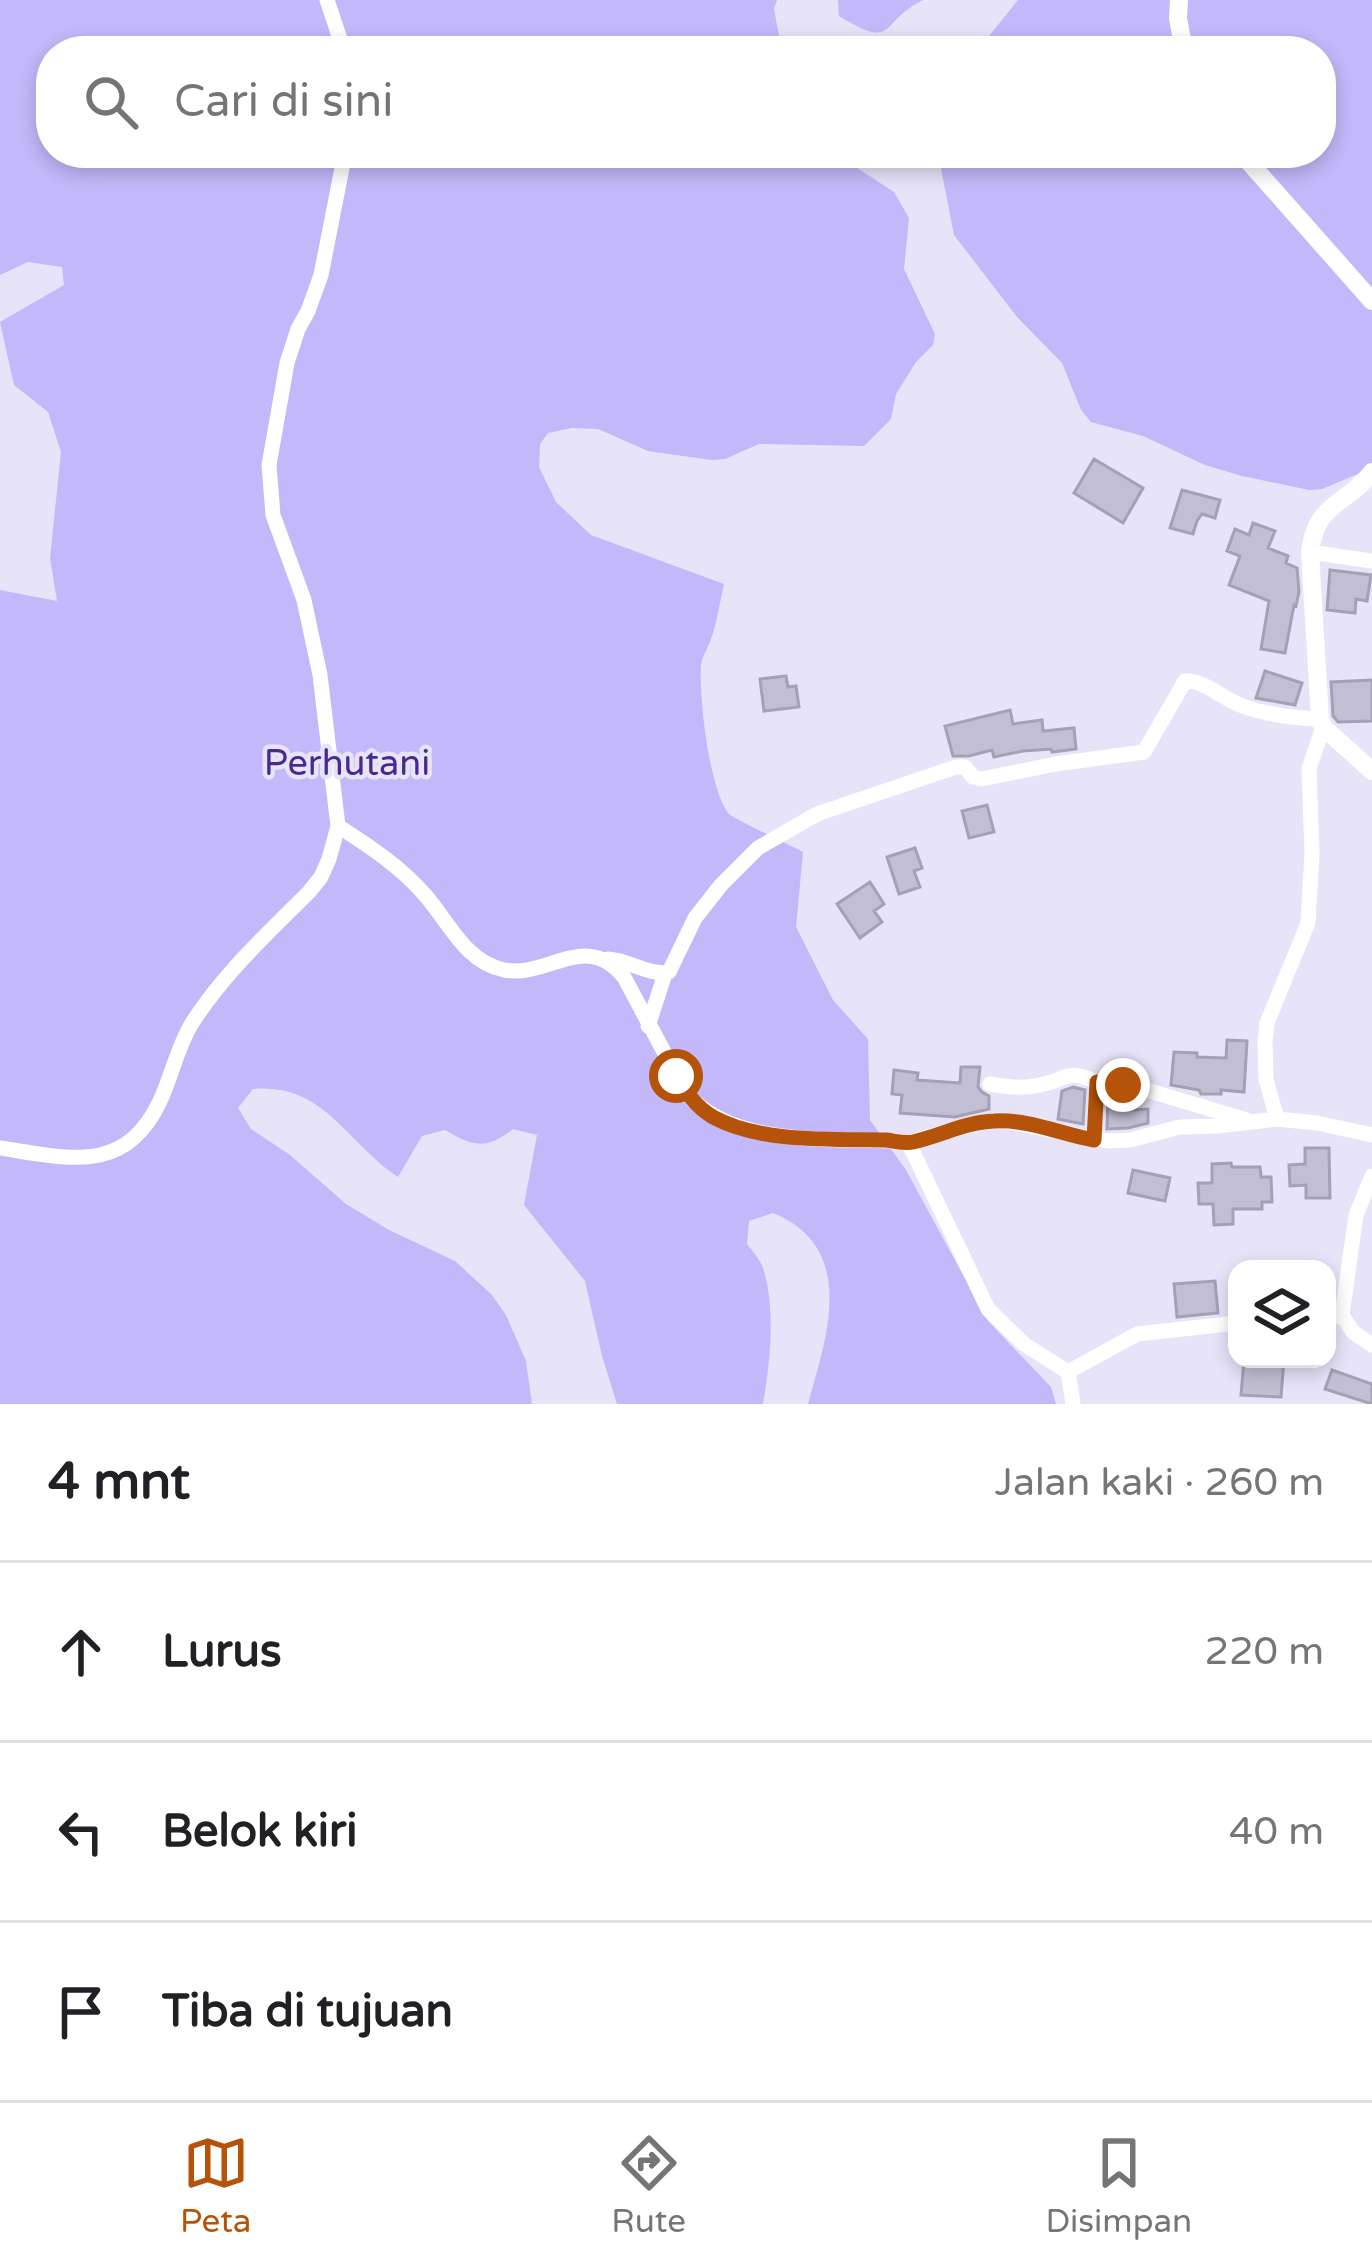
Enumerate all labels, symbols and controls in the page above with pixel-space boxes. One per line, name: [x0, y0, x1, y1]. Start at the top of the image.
search box: [36, 36, 1336, 168]
icon: search: [78, 69, 144, 135]
text: Cari di sini: [174, 75, 393, 129]
park label: Perhutani: [264, 742, 430, 785]
route start: [649, 1049, 703, 1103]
route end: [1096, 1058, 1150, 1112]
map controls: [1228, 1260, 1336, 1368]
button: layers: [1228, 1260, 1336, 1368]
text: 4 mnt: [48, 1451, 190, 1513]
text: Jalan kaki · 260 m: [995, 1459, 1324, 1506]
icon: ahead: [48, 1619, 114, 1685]
text: Lurus: [162, 1625, 282, 1679]
text: 220 m: [1205, 1628, 1324, 1675]
icon: left: [48, 1799, 114, 1865]
text: Belok kiri: [162, 1805, 357, 1859]
text: 40 m: [1229, 1808, 1324, 1855]
icon: arrive: [48, 1979, 114, 2045]
text: Tiba di tujuan: [162, 1985, 453, 2039]
tab: Peta: [180, 2130, 251, 2241]
tab: Rute: [611, 2130, 686, 2241]
tab: Disimpan: [1046, 2130, 1192, 2241]

